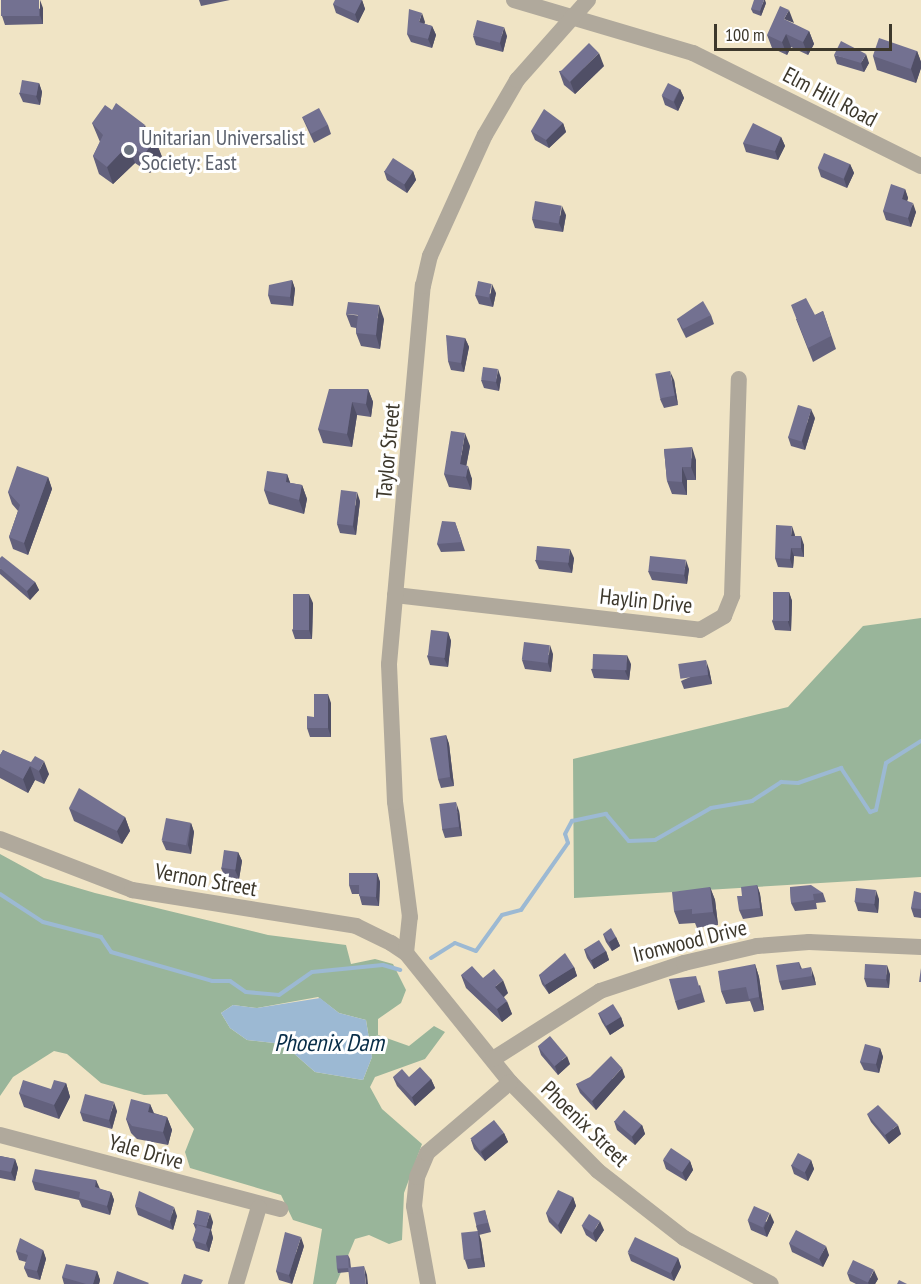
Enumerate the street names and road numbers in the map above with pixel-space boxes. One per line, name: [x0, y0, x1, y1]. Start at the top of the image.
street label: Elm Hill Road: [779, 61, 881, 133]
street label: Taylor Street: [371, 402, 405, 500]
street label: Haylin Drive: [598, 583, 694, 619]
street label: Vernon Street: [153, 858, 259, 902]
street label: Ironwood Drive: [630, 914, 750, 968]
street label: Phoenix Street: [536, 1076, 634, 1172]
street label: Yale Drive: [106, 1129, 186, 1175]

